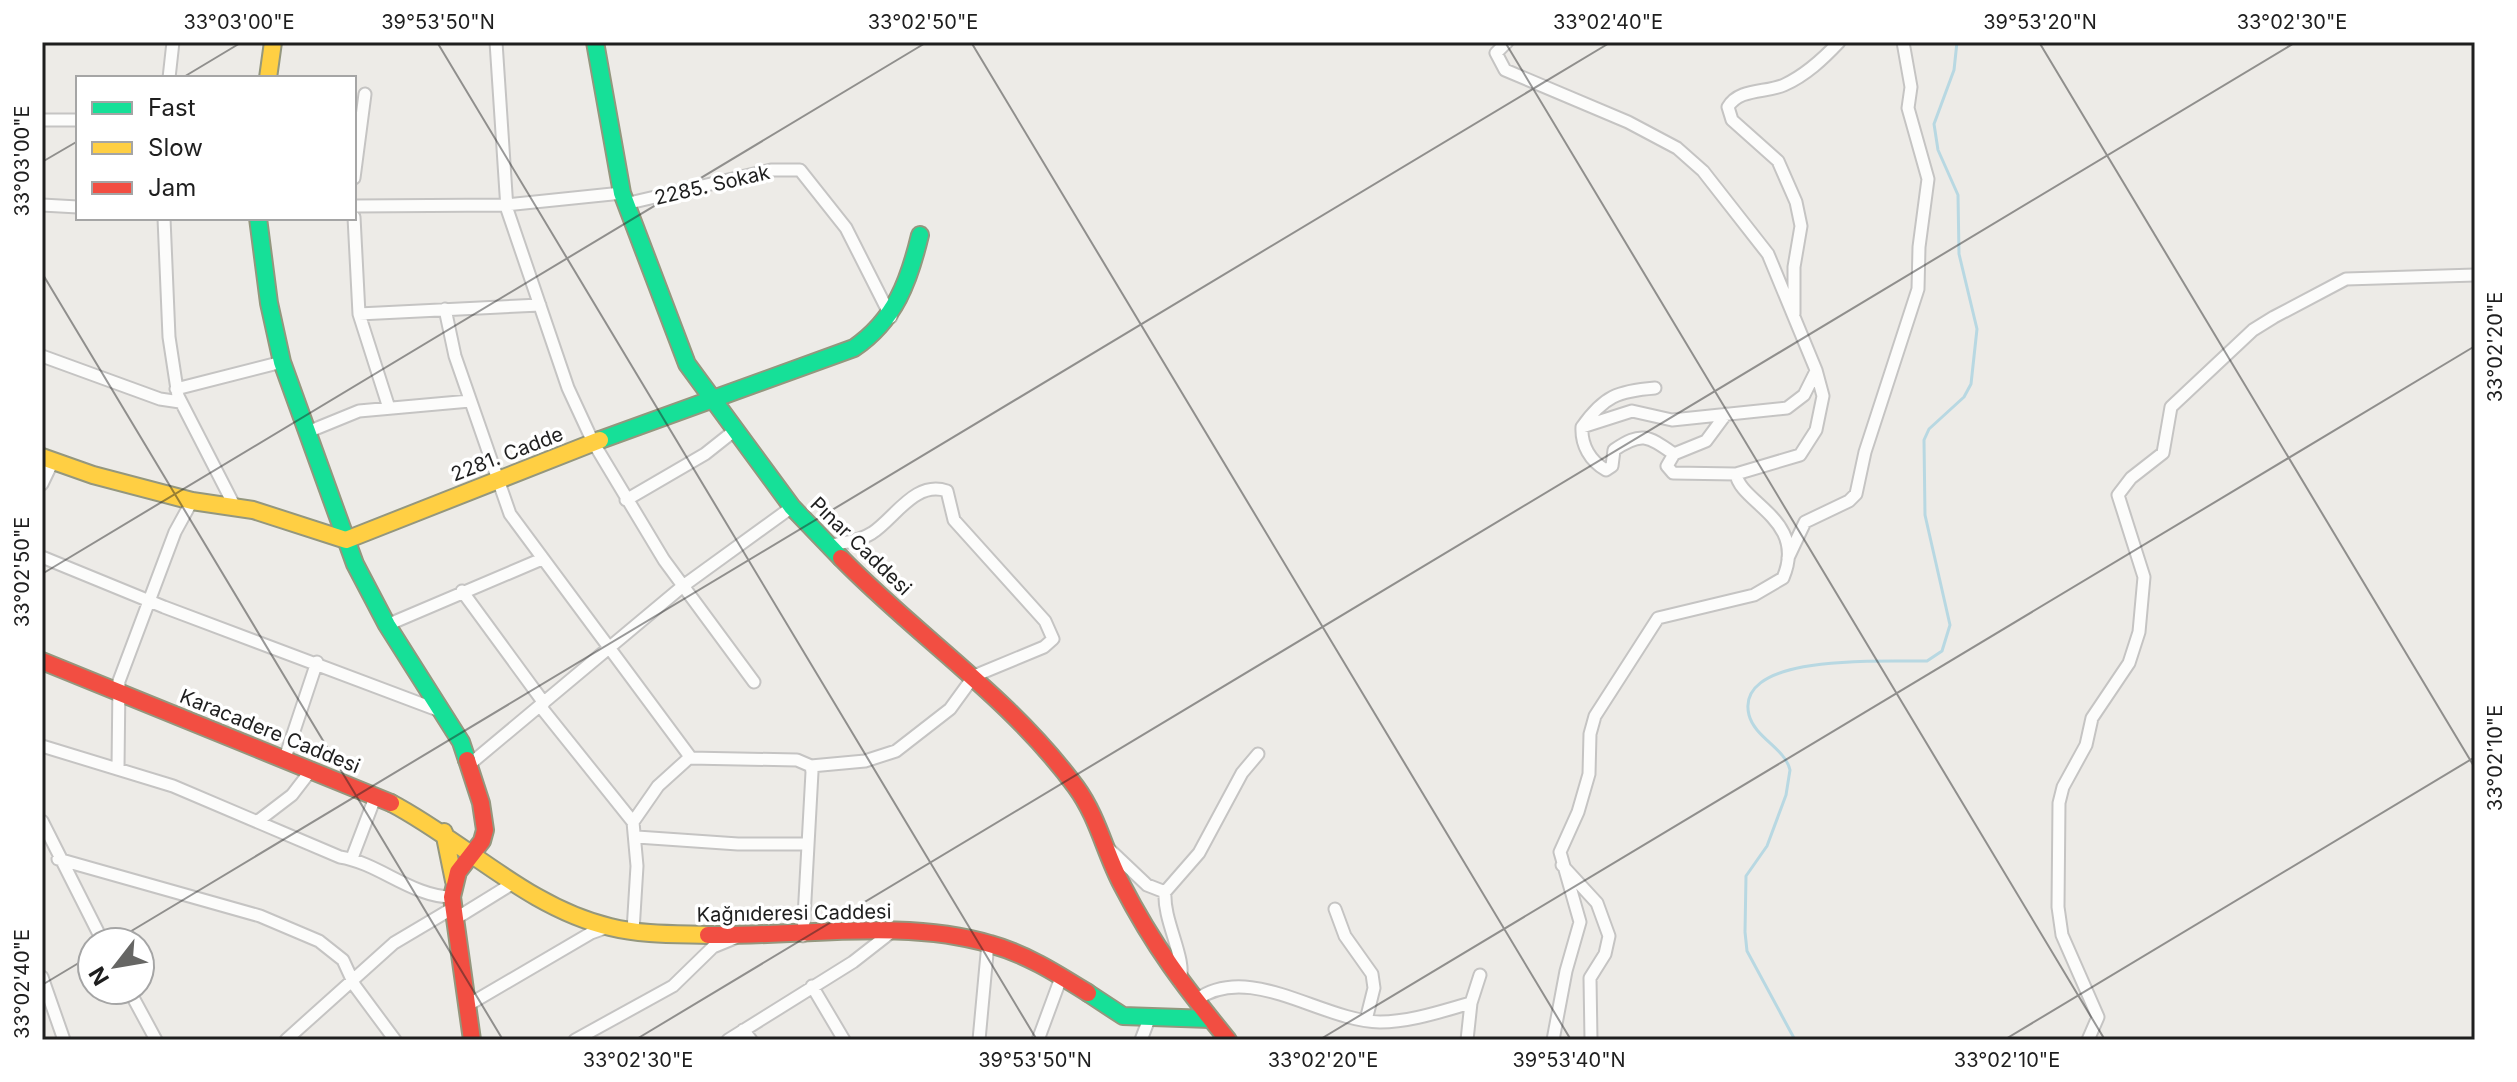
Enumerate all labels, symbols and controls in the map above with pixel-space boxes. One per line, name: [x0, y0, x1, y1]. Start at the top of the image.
text: 33°03'00"E: [183, 10, 295, 34]
text: 39°53'50"N: [381, 10, 495, 34]
text: 33°02'50"E: [868, 10, 978, 34]
text: 33°02'40"E: [1553, 10, 1663, 34]
text: 39°53'20"N: [1983, 10, 2097, 34]
text: 33°02'30"E: [2237, 10, 2347, 34]
legend: [76, 76, 356, 220]
text: Fast: [148, 93, 196, 122]
text: 33°03'00"E: [10, 105, 34, 217]
text: Slow: [148, 133, 203, 162]
street label: 2285. Sokak: [652, 160, 772, 210]
text: Jam: [148, 173, 196, 202]
text: 33°02'20"E: [2483, 292, 2507, 402]
street label: 2281. Cadde: [447, 422, 567, 486]
street label: Pınar Caddesi: [805, 492, 917, 600]
text: 33°02'50"E: [10, 517, 34, 627]
street label: Karacadere Caddesi: [176, 684, 364, 778]
text: 33°02'10"E: [2483, 705, 2507, 811]
street label: Kağnıderesi Caddesi: [696, 899, 892, 927]
north arrow: [76, 926, 156, 1006]
text: 33°02'40"E: [10, 929, 34, 1039]
text: N: [83, 962, 114, 990]
text: 33°02'30"E: [583, 1048, 693, 1072]
text: 39°53'50"N: [978, 1048, 1092, 1072]
text: 33°02'20"E: [1268, 1048, 1378, 1072]
text: 39°53'40"N: [1512, 1048, 1626, 1072]
text: 33°02'10"E: [1954, 1048, 2060, 1072]

